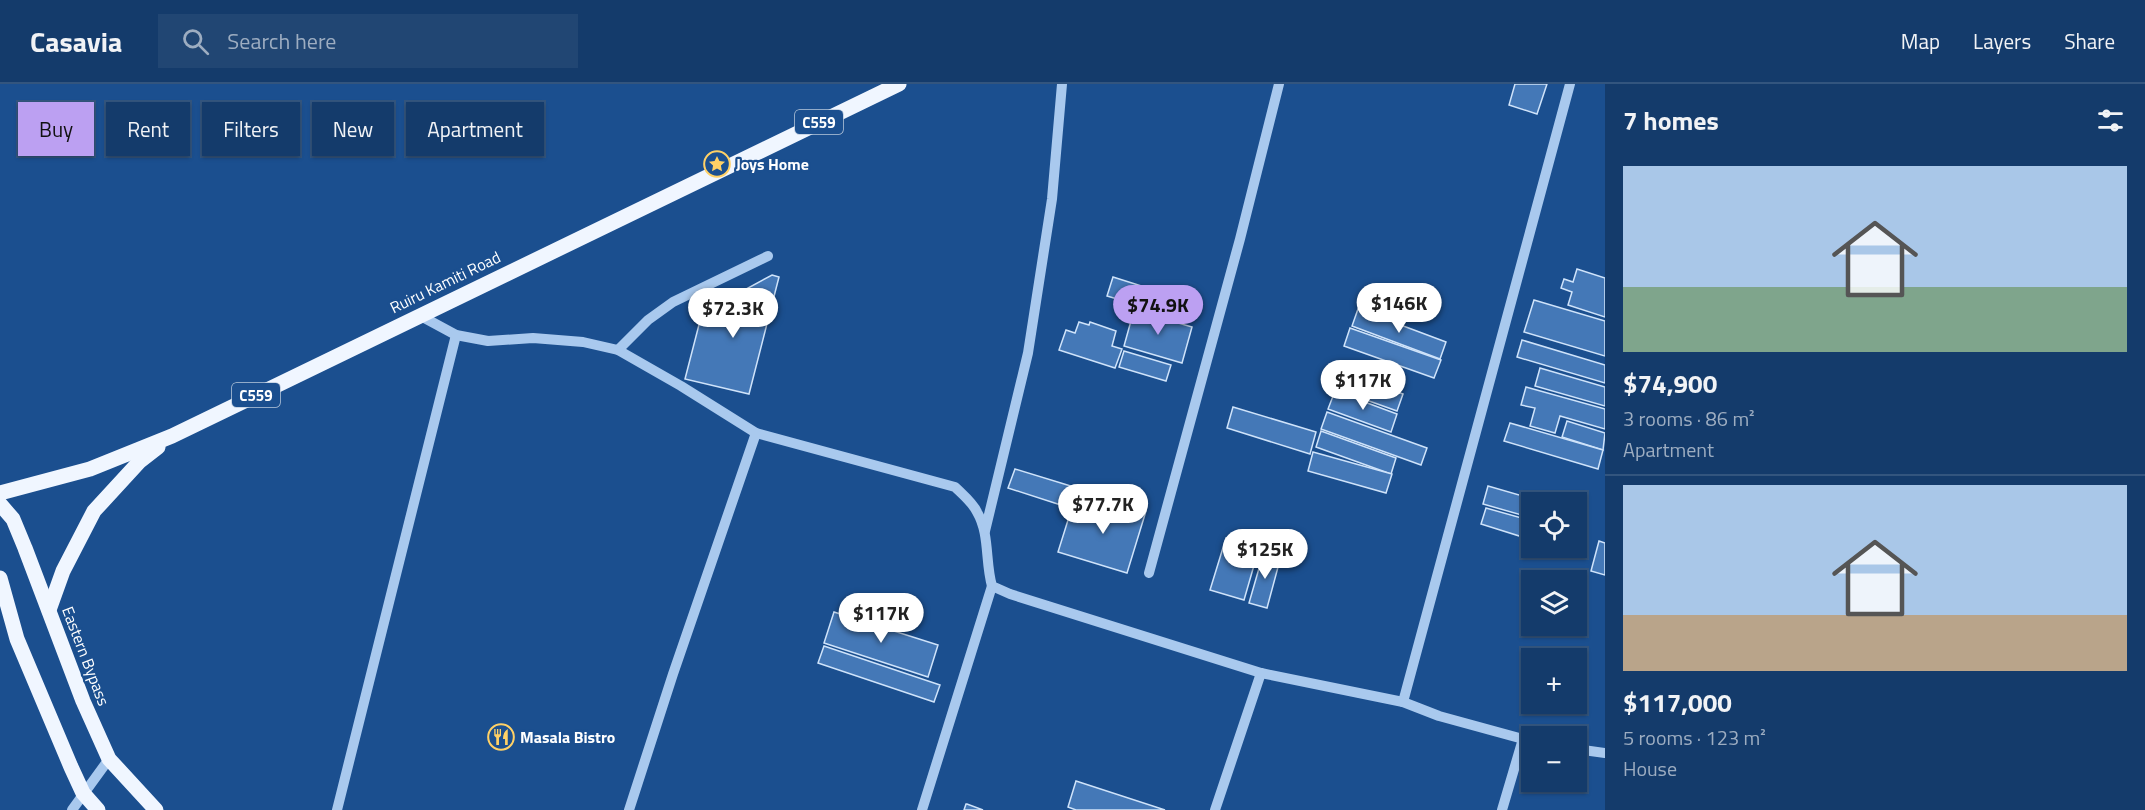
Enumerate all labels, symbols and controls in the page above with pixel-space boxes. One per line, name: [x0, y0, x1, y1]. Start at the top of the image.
search box: [158, 14, 578, 68]
text: Casavia: [30, 20, 122, 63]
text: Search here: [227, 24, 336, 58]
icon: search: [179, 25, 212, 58]
text: Map: [1901, 25, 1940, 57]
text: Layers: [1973, 25, 2031, 57]
text: Share: [2064, 25, 2115, 57]
text: 7 homes: [1623, 101, 1719, 140]
chip: Buy: [18, 102, 94, 156]
chip: Rent: [106, 102, 190, 156]
chip: Filters: [202, 102, 300, 156]
chip: New: [312, 102, 394, 156]
chip: Apartment: [406, 102, 544, 156]
icon: filters: [2094, 104, 2127, 137]
road number: C559: [795, 110, 843, 134]
place icon: Joys Home: [702, 149, 732, 179]
place label: Joys Home: [736, 152, 809, 176]
icon: home: [1821, 205, 1929, 313]
street label: Ruiru Kamiti Road: [386, 245, 504, 319]
pin: $146K: [1357, 283, 1441, 334]
pin: $74.9K: [1109, 285, 1207, 336]
text: $146K: [1371, 287, 1427, 318]
pin: $72.3K: [684, 288, 782, 339]
text: $74.9K: [1127, 289, 1189, 320]
text: $72.3K: [702, 292, 764, 323]
pin: $117K: [1321, 360, 1405, 411]
text: $117K: [1335, 364, 1391, 395]
text: $74,900: [1623, 364, 1717, 403]
road number: C559: [232, 383, 280, 407]
text: 3 rooms · 86 m²: [1623, 403, 1755, 434]
text: Apartment: [1623, 434, 1714, 465]
pin: $77.7K: [1054, 484, 1152, 535]
text: $77.7K: [1072, 488, 1134, 519]
map controls: [1521, 492, 1587, 792]
button: locate: [1521, 492, 1587, 558]
icon: home: [1821, 524, 1929, 632]
pin: $125K: [1223, 529, 1307, 580]
text: $125K: [1237, 533, 1293, 564]
button: layers: [1521, 570, 1587, 636]
pin: $117K: [839, 593, 923, 644]
text: $117K: [853, 597, 909, 628]
street label: Eastern Bypass: [56, 603, 116, 709]
button: +: [1521, 648, 1587, 714]
text: $117,000: [1623, 683, 1732, 722]
restaurant icon: Masala Bistro: [486, 722, 516, 752]
text: 5 rooms · 123 m²: [1623, 722, 1766, 753]
place label: Masala Bistro: [520, 725, 615, 749]
button: −: [1521, 726, 1587, 792]
text: House: [1623, 753, 1677, 784]

